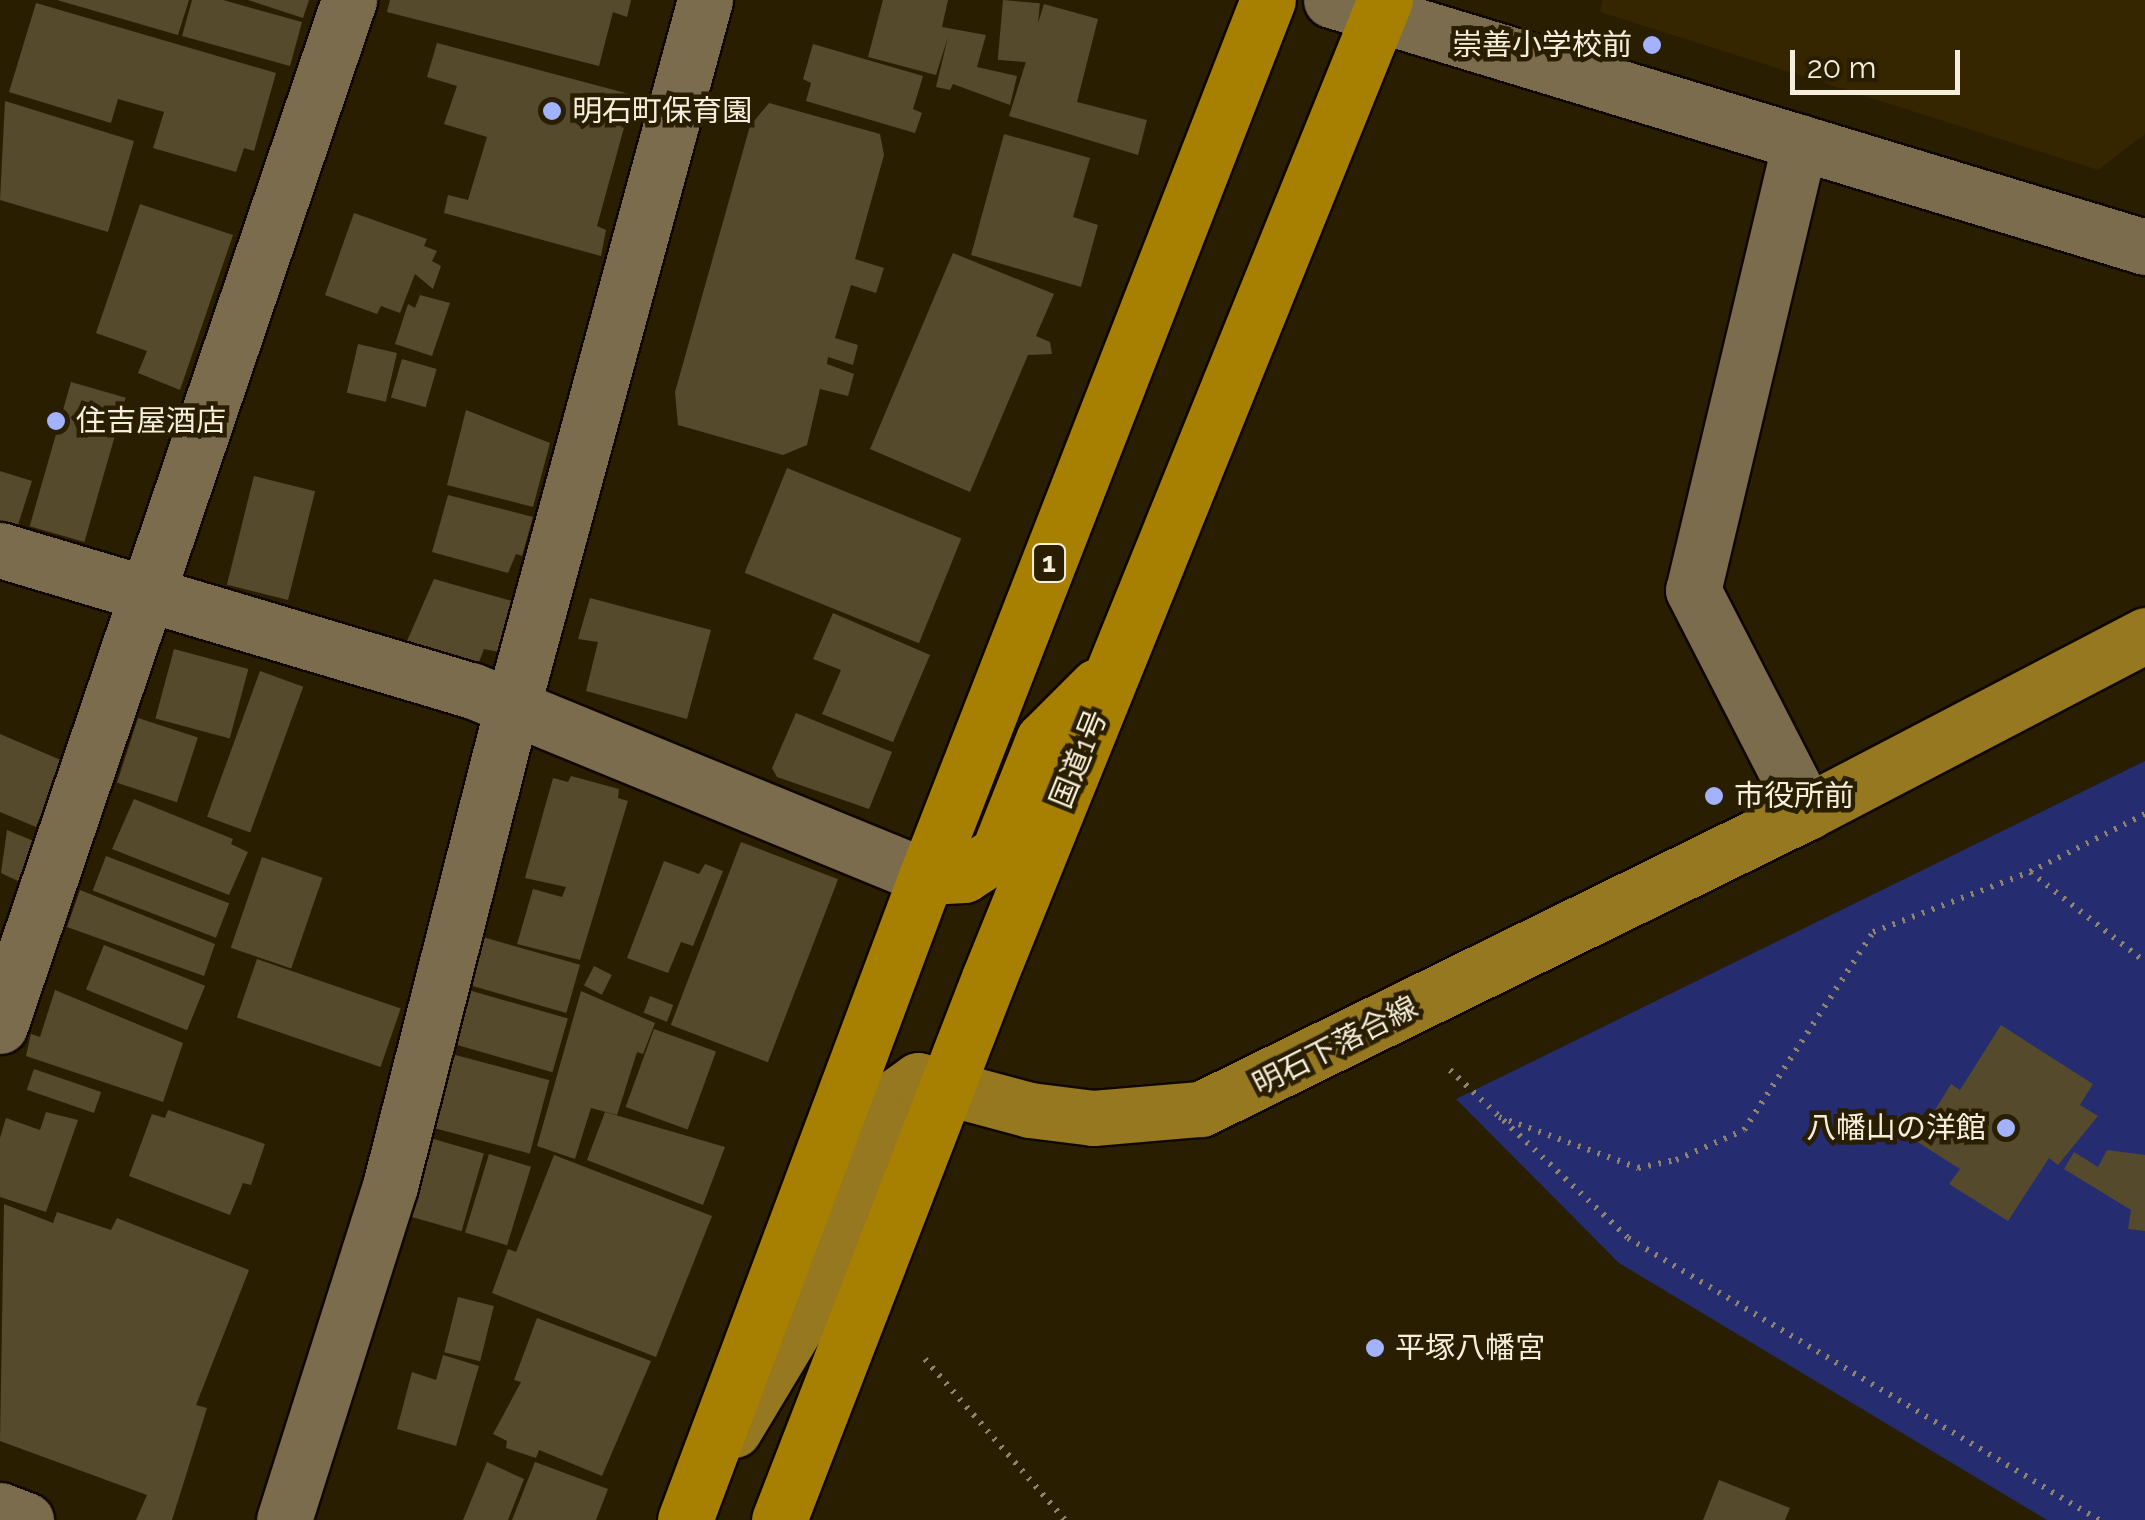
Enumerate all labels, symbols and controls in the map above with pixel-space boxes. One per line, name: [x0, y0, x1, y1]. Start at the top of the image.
place label: 崇善小学校前: [1452, 27, 1632, 63]
scale bar: [1795, 30, 1965, 92]
marker: 崇善小学校前: [1641, 34, 1663, 56]
text: 20 m: [1807, 50, 1876, 85]
place label: 明石町保育園: [572, 93, 752, 129]
marker: 明石町保育園: [541, 100, 563, 122]
place label: 住吉屋酒店: [76, 403, 226, 439]
marker: 住吉屋酒店: [45, 410, 67, 432]
road number: 1: [1032, 540, 1066, 586]
street label: 国道1号: [1043, 705, 1115, 813]
place label: 市役所前: [1734, 778, 1854, 814]
marker: 市役所前: [1703, 785, 1725, 807]
street label: 明石下落合線: [1247, 989, 1423, 1103]
place label: 八幡山の洋館: [1806, 1110, 1986, 1146]
marker: 八幡山の洋館: [1995, 1117, 2017, 1139]
place label: 平塚八幡宮: [1395, 1330, 1545, 1366]
marker: 平塚八幡宮: [1364, 1337, 1386, 1359]

